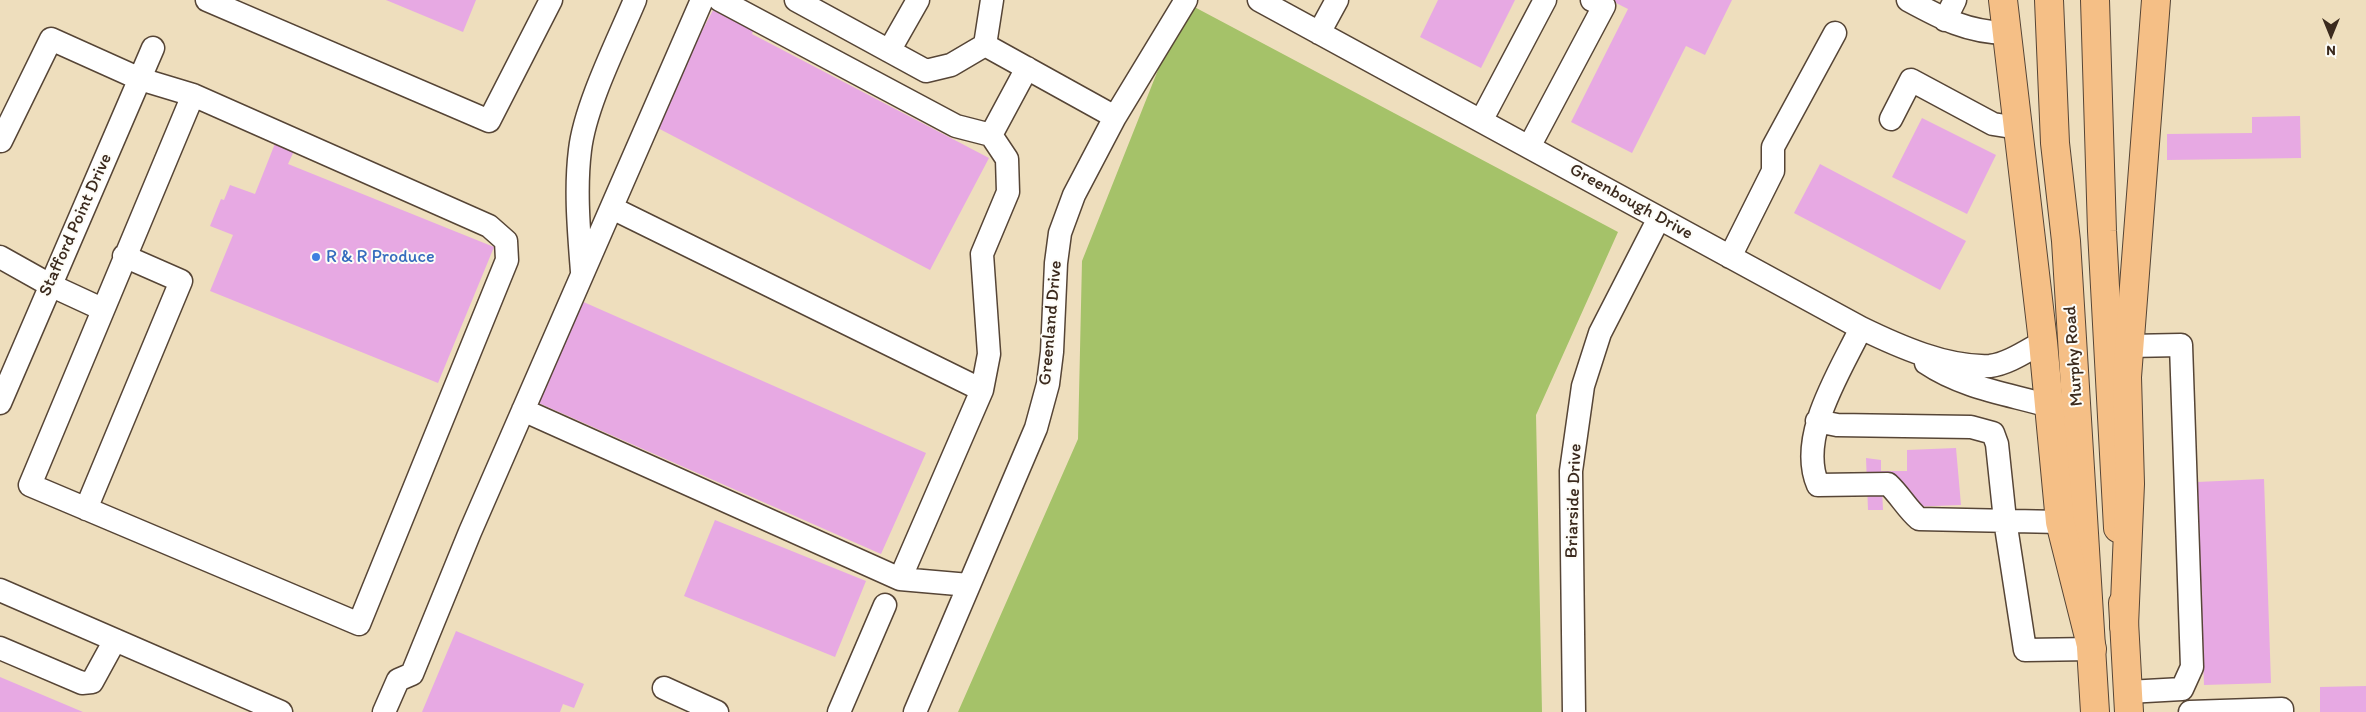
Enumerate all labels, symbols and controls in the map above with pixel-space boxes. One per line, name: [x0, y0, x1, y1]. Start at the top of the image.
north arrow: [2306, 10, 2356, 60]
text: N: [2326, 42, 2336, 59]
street label: Stafford Point Drive: [35, 150, 117, 300]
street label: Greenbough Drive: [1565, 159, 1697, 245]
place label: R & R Produce: [326, 246, 435, 268]
marker: R & R Produce: [310, 251, 322, 263]
street label: Greenland Drive: [1035, 260, 1067, 386]
street label: Murphy Road: [2060, 305, 2088, 407]
street label: Briarside Drive: [1561, 443, 1587, 559]

